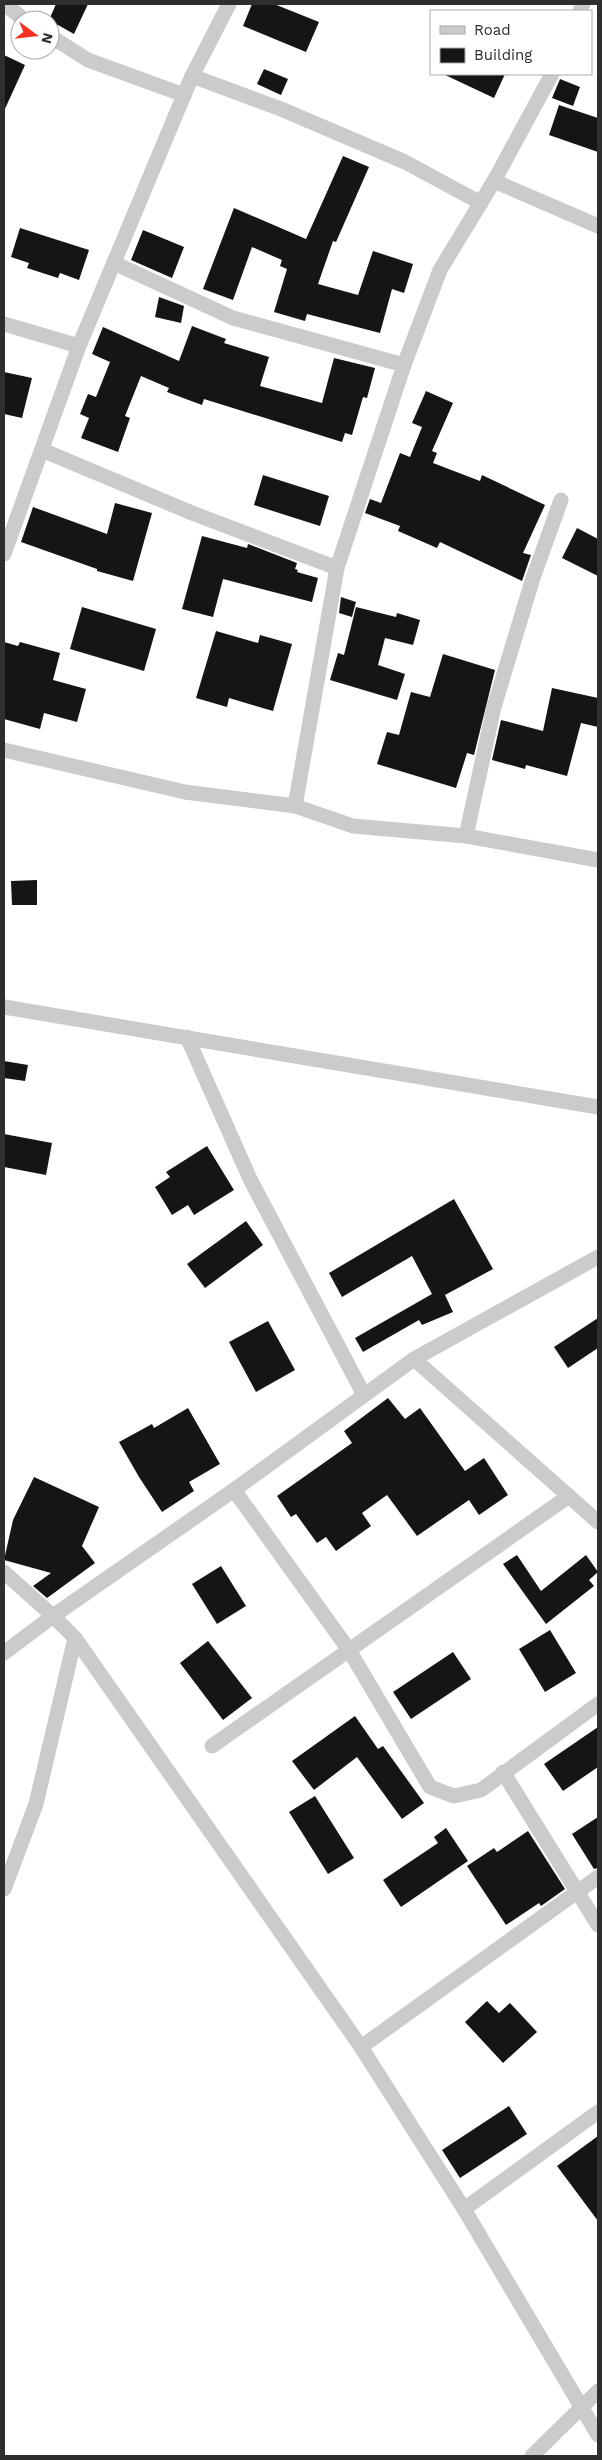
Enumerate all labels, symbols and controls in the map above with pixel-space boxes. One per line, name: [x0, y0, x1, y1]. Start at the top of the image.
north arrow: [10, 10, 60, 60]
legend: [430, 10, 592, 75]
text: Road: [474, 21, 511, 39]
text: N: [38, 31, 57, 45]
text: Building: [474, 46, 532, 64]

